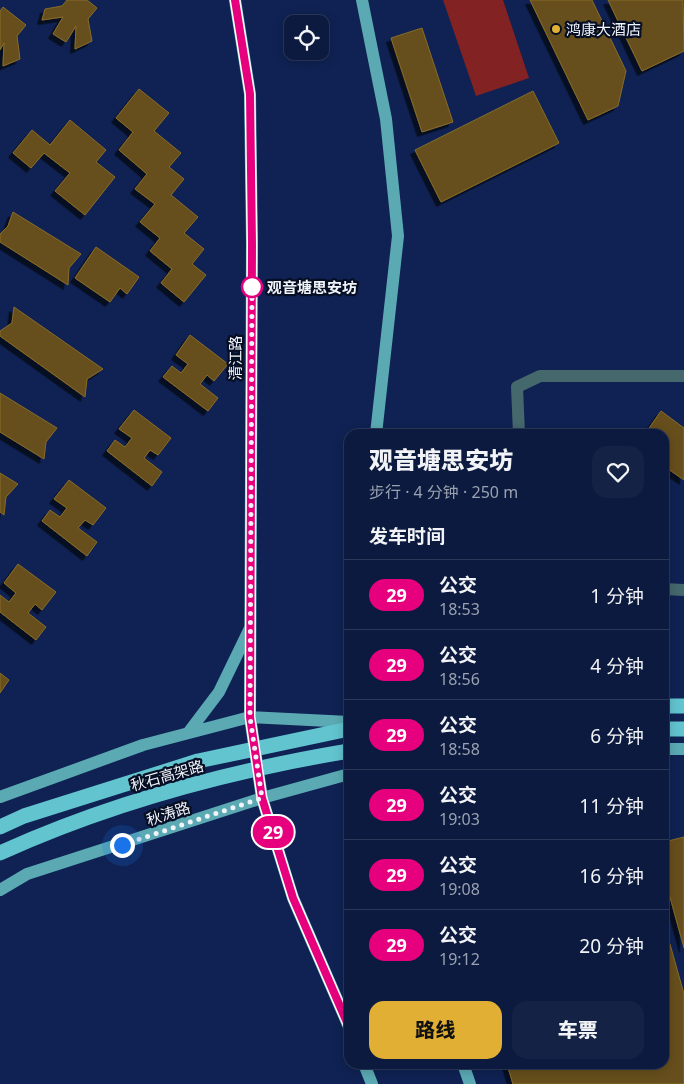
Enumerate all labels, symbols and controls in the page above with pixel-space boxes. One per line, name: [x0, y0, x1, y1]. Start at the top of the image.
map controls: [284, 15, 329, 60]
button: locate: [284, 15, 329, 60]
place label: 鸿康大酒店: [566, 19, 641, 39]
marker: 鸿康大酒店: [550, 23, 562, 35]
marker: 观音塘思安坊: [241, 276, 263, 298]
place label: 观音塘思安坊: [267, 277, 357, 297]
street label: 清江路: [225, 335, 245, 381]
text: 观音塘思安坊: [369, 443, 513, 476]
button: heart: [592, 446, 644, 498]
text: 步行 · 4 分钟 · 250 m: [369, 481, 518, 503]
text: 发车时间: [369, 523, 445, 549]
text: 公交: [439, 572, 477, 598]
text: 29: [386, 583, 407, 607]
text: 1 分钟: [590, 583, 644, 609]
text: 18:53: [439, 598, 480, 620]
text: 公交: [439, 642, 477, 668]
text: 29: [386, 653, 407, 677]
text: 4 分钟: [590, 653, 644, 679]
text: 18:56: [439, 668, 480, 690]
text: 公交: [439, 712, 477, 738]
text: 29: [386, 723, 407, 747]
text: 6 分钟: [590, 723, 644, 749]
text: 18:58: [439, 738, 480, 760]
street label: 秋石高架路: [128, 755, 206, 795]
text: 公交: [439, 782, 477, 808]
text: 29: [386, 793, 407, 817]
text: 11 分钟: [579, 793, 644, 819]
street label: 秋涛路: [144, 797, 192, 829]
text: 19:03: [439, 808, 480, 830]
line badge: 29: [250, 816, 296, 848]
text: 29: [263, 820, 283, 844]
your location: [110, 833, 135, 858]
text: 公交: [439, 852, 477, 878]
text: 29: [386, 863, 407, 887]
text: 16 分钟: [579, 863, 644, 889]
text: 19:08: [439, 878, 480, 900]
text: 公交: [439, 922, 477, 948]
text: 29: [386, 933, 407, 957]
text: 20 分钟: [579, 933, 644, 959]
text: 19:12: [439, 948, 480, 970]
button: 路线: [369, 1001, 502, 1059]
button: 车票: [512, 1001, 644, 1059]

